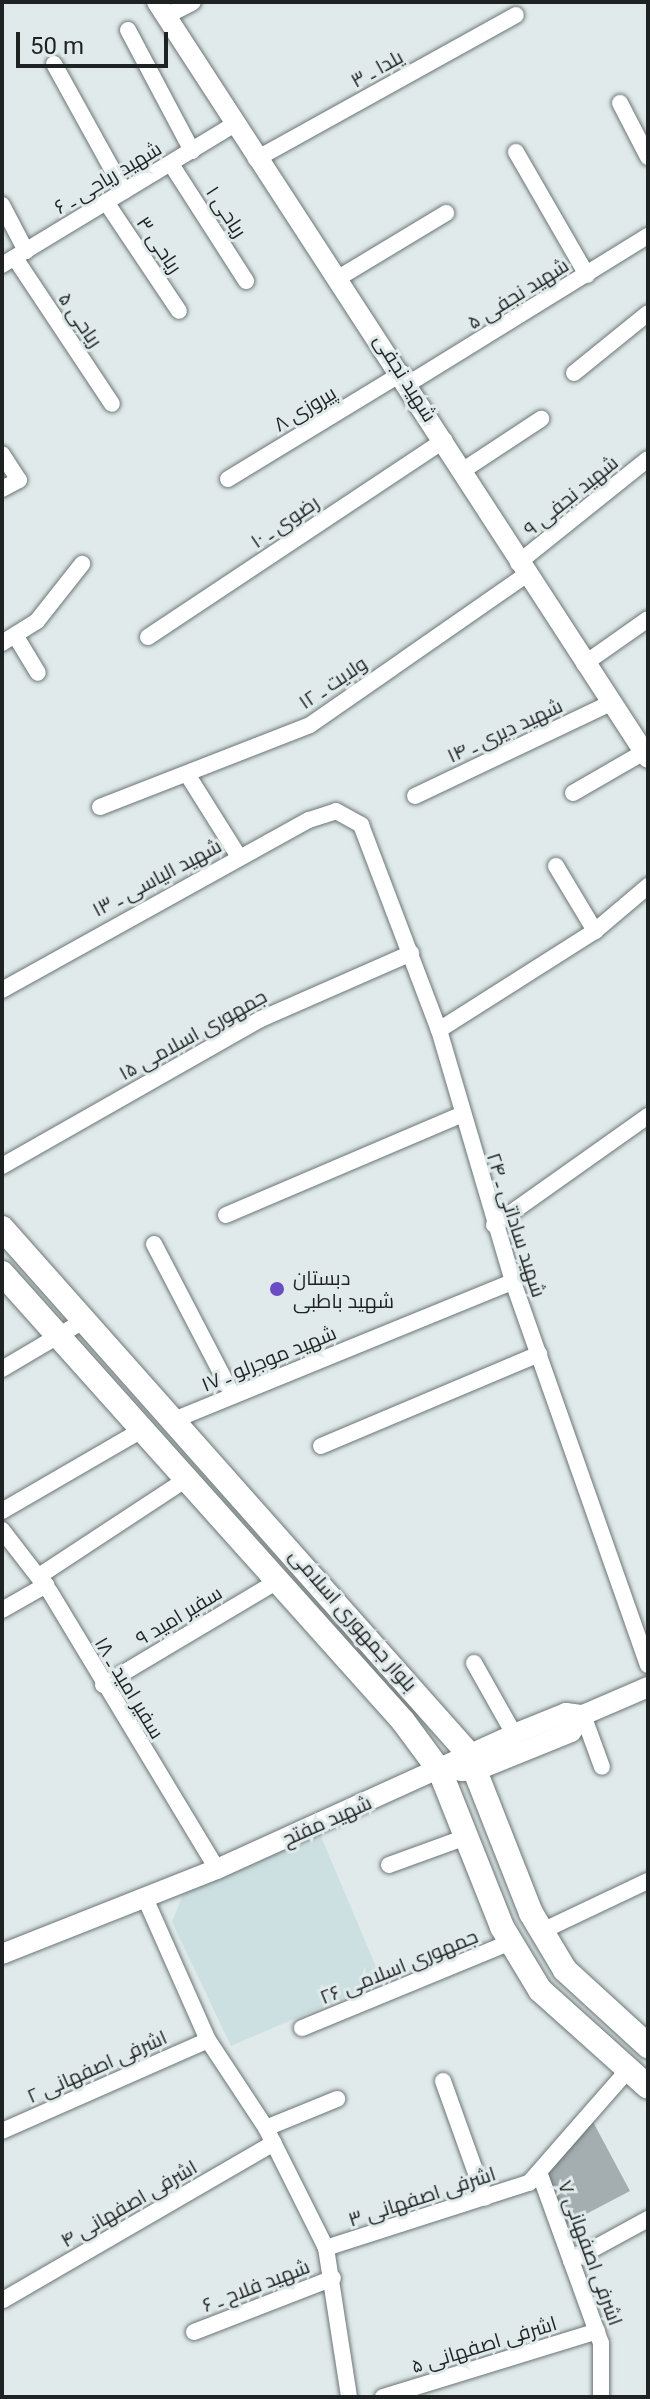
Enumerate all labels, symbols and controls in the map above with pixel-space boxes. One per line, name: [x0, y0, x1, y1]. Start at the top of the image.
scale bar: [20, 16, 172, 66]
text: 50 m: [30, 32, 84, 60]
street label: یلدا ـ ۳: [347, 45, 407, 93]
street label: شهید ریاحی ـ ۶: [50, 137, 166, 219]
street label: ریاحی ۱: [201, 182, 251, 242]
street label: ریاحی ۳: [131, 212, 187, 278]
street label: شهید نجفی ۵: [463, 253, 573, 335]
street label: ریاحی ۵: [53, 288, 107, 352]
street label: شهید نجفی: [369, 330, 441, 426]
street label: پیروزی ۸: [269, 381, 341, 437]
street label: شهید نجفی ۹: [519, 451, 623, 541]
street label: رضوی ـ ۱۰: [246, 490, 324, 554]
street label: ولایت ـ ۱۲: [294, 651, 372, 715]
street label: شهید دیری ـ ۱۴: [443, 694, 567, 768]
street label: شهید الیاسی ـ ۱۳: [88, 834, 226, 922]
street label: جمهوری اسلامی ۱۵: [115, 984, 271, 1086]
street label: شهید ساداتی ـ ۲۴: [481, 1150, 551, 1300]
place label: دبستان شهید باطبی: [293, 1266, 394, 1313]
marker: دبستان شهید باطبی: [268, 1280, 286, 1298]
street label: شهید موجرلو ـ ۱۷: [198, 1321, 340, 1397]
street label: بلوار جمهوری اسلامی: [284, 1543, 422, 1697]
street label: سفیر امید ۹: [132, 1581, 226, 1651]
street label: سفیر امید ـ ۱۸: [89, 1633, 169, 1743]
street label: شهید مفتح: [279, 1791, 375, 1851]
street label: جمهوری اسلامی ۲۶: [316, 1924, 482, 2010]
street label: اشرفی اصفهانی ۲: [23, 2025, 171, 2109]
street label: اشرفی اصفهانی ۴: [57, 2155, 201, 2253]
street label: اشرفی اصفهانی ۳: [345, 2162, 499, 2232]
street label: اشرفی اصفهانی ۷: [553, 2177, 627, 2329]
street label: شهید فلاح ـ ۶: [199, 2255, 313, 2317]
street label: اشرفی اصفهانی ۵: [408, 2311, 560, 2379]

